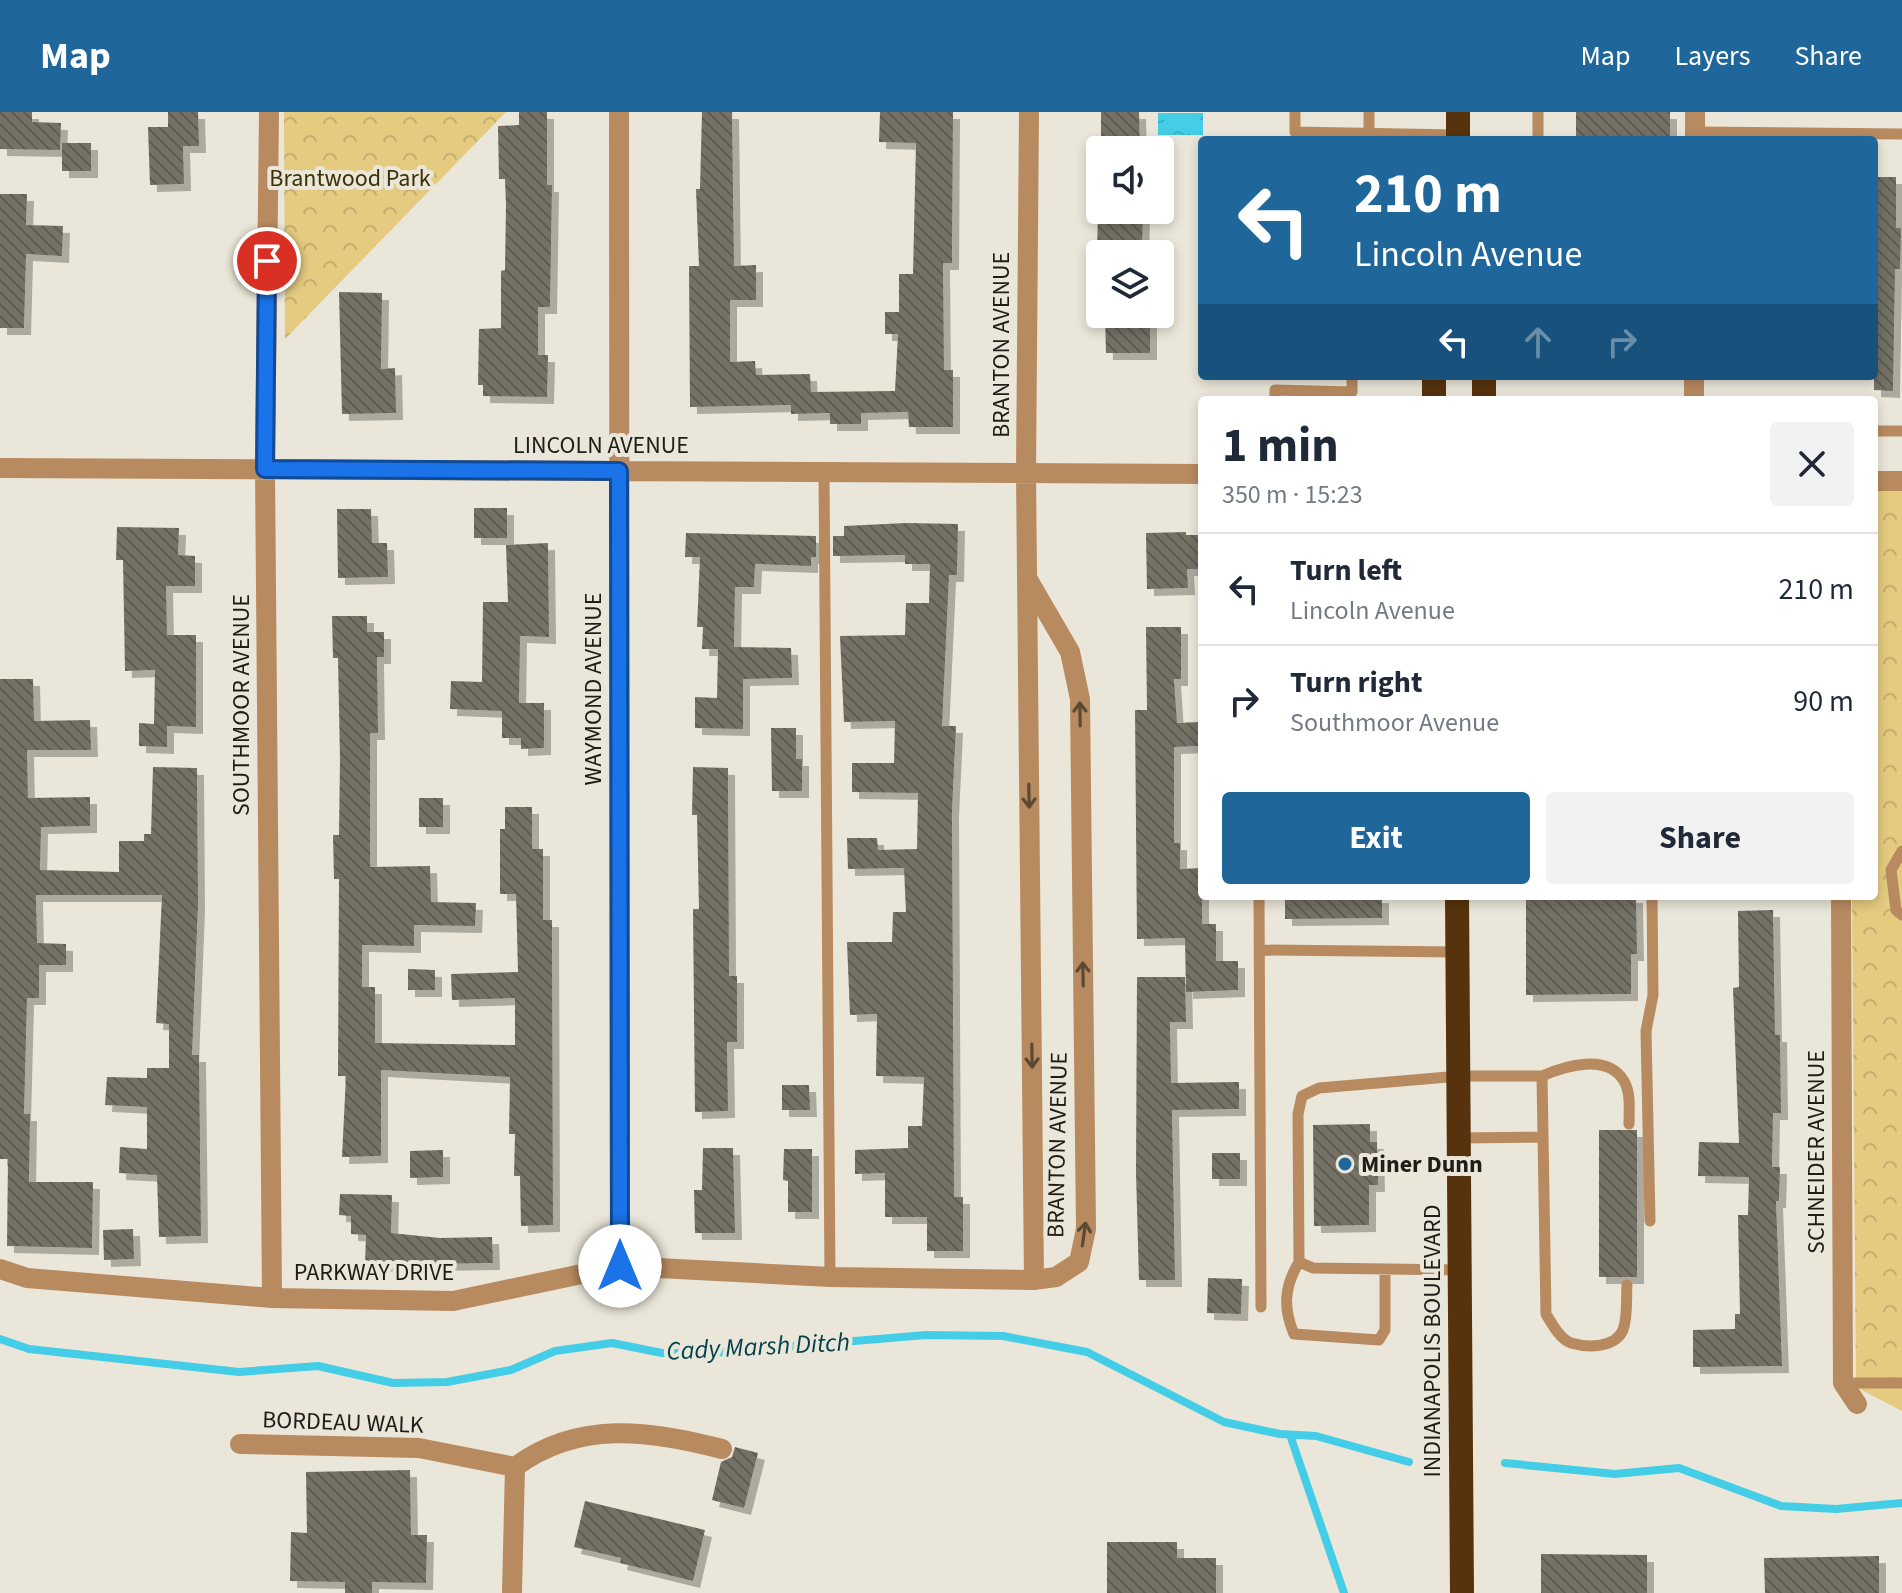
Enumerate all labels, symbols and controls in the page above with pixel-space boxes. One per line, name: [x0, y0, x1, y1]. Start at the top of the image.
text: Map: [40, 29, 111, 83]
text: Map: [1580, 36, 1630, 76]
text: Layers: [1674, 36, 1750, 76]
text: Share: [1794, 36, 1862, 76]
map controls: [1086, 136, 1174, 328]
button: sound: [1086, 136, 1174, 224]
text: 210 m: [1354, 155, 1502, 234]
park label: Brantwood Park: [269, 161, 431, 196]
icon: left: [1222, 168, 1326, 272]
pin: [233, 227, 301, 295]
text: Lincoln Avenue: [1354, 229, 1582, 280]
icon: arrive: [245, 239, 289, 283]
button: layers: [1086, 240, 1174, 328]
street label: BRANTON AVENUE: [984, 252, 1019, 438]
icon: left: [1432, 320, 1476, 364]
icon: ahead: [1516, 320, 1560, 364]
icon: right: [1600, 320, 1644, 364]
text: 1 min: [1222, 412, 1339, 480]
button: close: [1770, 422, 1854, 506]
street label: LINCOLN AVENUE: [513, 428, 689, 463]
text: 350 m · 15:23: [1222, 476, 1363, 513]
text: Turn left: [1290, 549, 1402, 592]
icon: left: [1222, 567, 1266, 611]
text: 210 m: [1778, 568, 1854, 611]
text: Lincoln Avenue: [1290, 592, 1455, 629]
street label: WAYMOND AVENUE: [576, 593, 611, 785]
street label: SOUTHMOOR AVENUE: [224, 594, 259, 816]
text: Turn right: [1290, 661, 1422, 704]
icon: right: [1222, 679, 1266, 723]
text: 90 m: [1793, 680, 1854, 723]
one-way arrow: [1073, 701, 1088, 728]
text: Southmoor Avenue: [1290, 704, 1499, 741]
one-way arrow: [1021, 782, 1037, 809]
button: Exit: [1222, 792, 1530, 884]
button: Share: [1546, 792, 1854, 884]
one-way arrow: [1075, 961, 1091, 988]
one-way arrow: [1024, 1042, 1040, 1069]
street label: SCHNEIDER AVENUE: [1799, 1050, 1834, 1254]
street label: BRANTON AVENUE: [1038, 1052, 1077, 1238]
place label: Miner Dunn: [1361, 1147, 1483, 1182]
marker: Miner Dunn: [1336, 1155, 1354, 1173]
street label: INDIANAPOLIS BOULEVARD: [1415, 1205, 1450, 1477]
one-way arrow: [1077, 1222, 1092, 1247]
position arrow: [578, 1224, 662, 1308]
street label: PARKWAY DRIVE: [294, 1255, 454, 1290]
water label: Cady Marsh Ditch: [665, 1323, 851, 1370]
street label: BORDEAU WALK: [262, 1402, 424, 1443]

